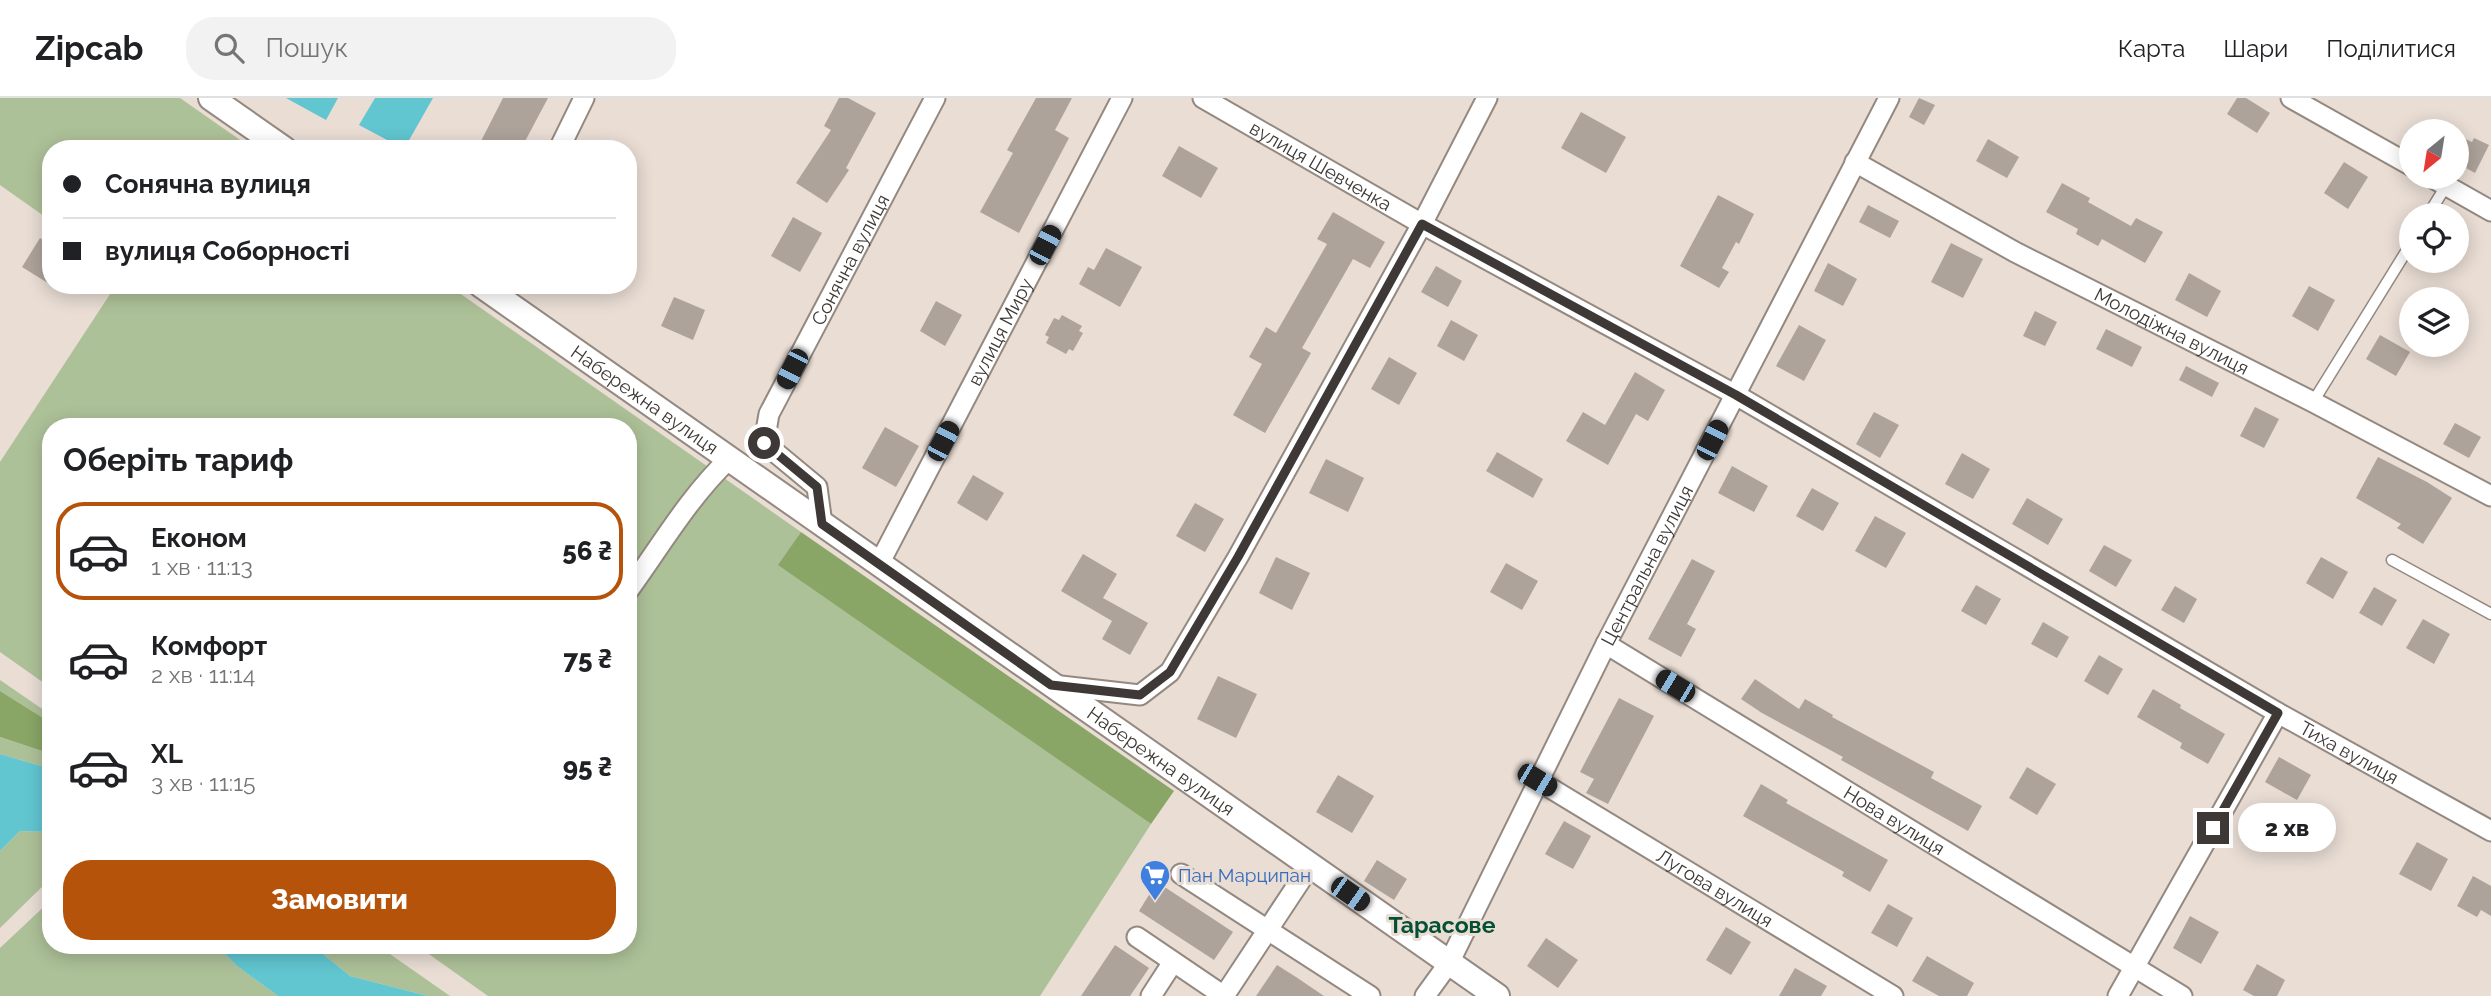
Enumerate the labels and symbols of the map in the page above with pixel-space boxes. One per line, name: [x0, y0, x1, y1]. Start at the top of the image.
street label: вулиця Шевченка: [1246, 116, 1396, 215]
north arrow: [2399, 119, 2469, 189]
street label: Сонячна вулиця: [807, 190, 894, 329]
car: [1026, 222, 1065, 268]
street label: вулиця Миру: [963, 274, 1037, 389]
street label: Молодіжна вулиця: [2091, 283, 2253, 379]
street label: Набережна вулиця: [567, 341, 723, 459]
car: [774, 346, 811, 392]
car: [1694, 417, 1731, 463]
car: [924, 418, 963, 464]
route start: [748, 427, 780, 459]
street label: Центральна вулиця: [1596, 482, 1697, 649]
car: [1652, 666, 1699, 706]
street label: Набережна вулиця: [1083, 702, 1239, 820]
street label: Тиха вулиця: [2296, 716, 2402, 789]
car: [1514, 760, 1561, 800]
street label: Нова вулиця: [1840, 781, 1949, 859]
callout: 2 хв: [2238, 804, 2336, 852]
route end: [2197, 812, 2229, 844]
street label: Лугова вулиця: [1653, 844, 1777, 932]
supermarket icon: Пан Марципан: [1138, 858, 1172, 902]
place label: Пан Марципан: [1178, 864, 1311, 886]
car: [1327, 873, 1374, 915]
district label: Тарасове: [1389, 911, 1496, 938]

